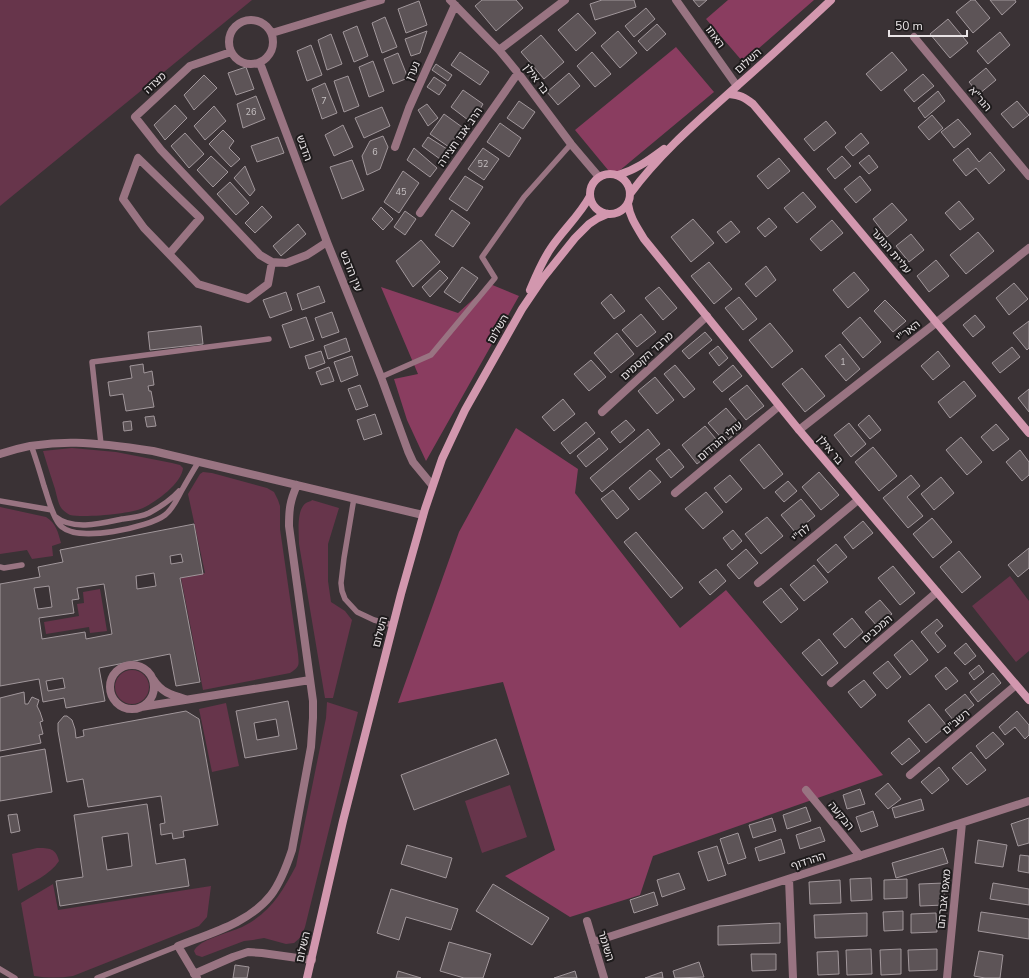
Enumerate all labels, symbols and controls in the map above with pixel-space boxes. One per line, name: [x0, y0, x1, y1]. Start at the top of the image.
scale bar: [889, 12, 967, 38]
text: 50 m: [895, 18, 923, 34]
street label: האחו: [702, 23, 728, 51]
street label: השלום: [731, 45, 765, 77]
street label: נערן: [402, 59, 424, 83]
street label: בר אילן: [520, 61, 552, 97]
street label: מצדה: [140, 69, 170, 97]
street label: הגר"א: [965, 83, 995, 115]
house number: 7: [321, 95, 327, 107]
street label: הרב אבו חצירה: [434, 104, 486, 170]
house number: 26: [246, 106, 256, 118]
street label: הדבש: [292, 133, 316, 163]
house number: 6: [372, 146, 378, 158]
house number: 52: [478, 158, 488, 170]
house number: 45: [396, 186, 406, 198]
street label: עליית הנוער: [867, 225, 915, 277]
street label: עין הדבש: [336, 248, 366, 294]
street label: השלום: [484, 312, 512, 346]
street label: האר"י: [893, 317, 923, 345]
street label: מרבד הקסמים: [617, 328, 677, 384]
house number: 1: [840, 356, 846, 368]
street label: עולי הגרדום: [694, 418, 746, 464]
street label: בר אילן: [813, 432, 847, 468]
street label: לח"י: [788, 520, 814, 545]
street label: המכבים: [858, 611, 896, 647]
street label: השלום: [369, 615, 391, 649]
street label: רשב"ם: [939, 706, 973, 738]
street label: הבקעה: [825, 798, 857, 834]
street label: ההרדוף: [789, 848, 827, 874]
street label: מאפו אברהם: [933, 868, 955, 930]
street label: השומר: [594, 929, 618, 963]
street label: השלום: [292, 930, 314, 964]

